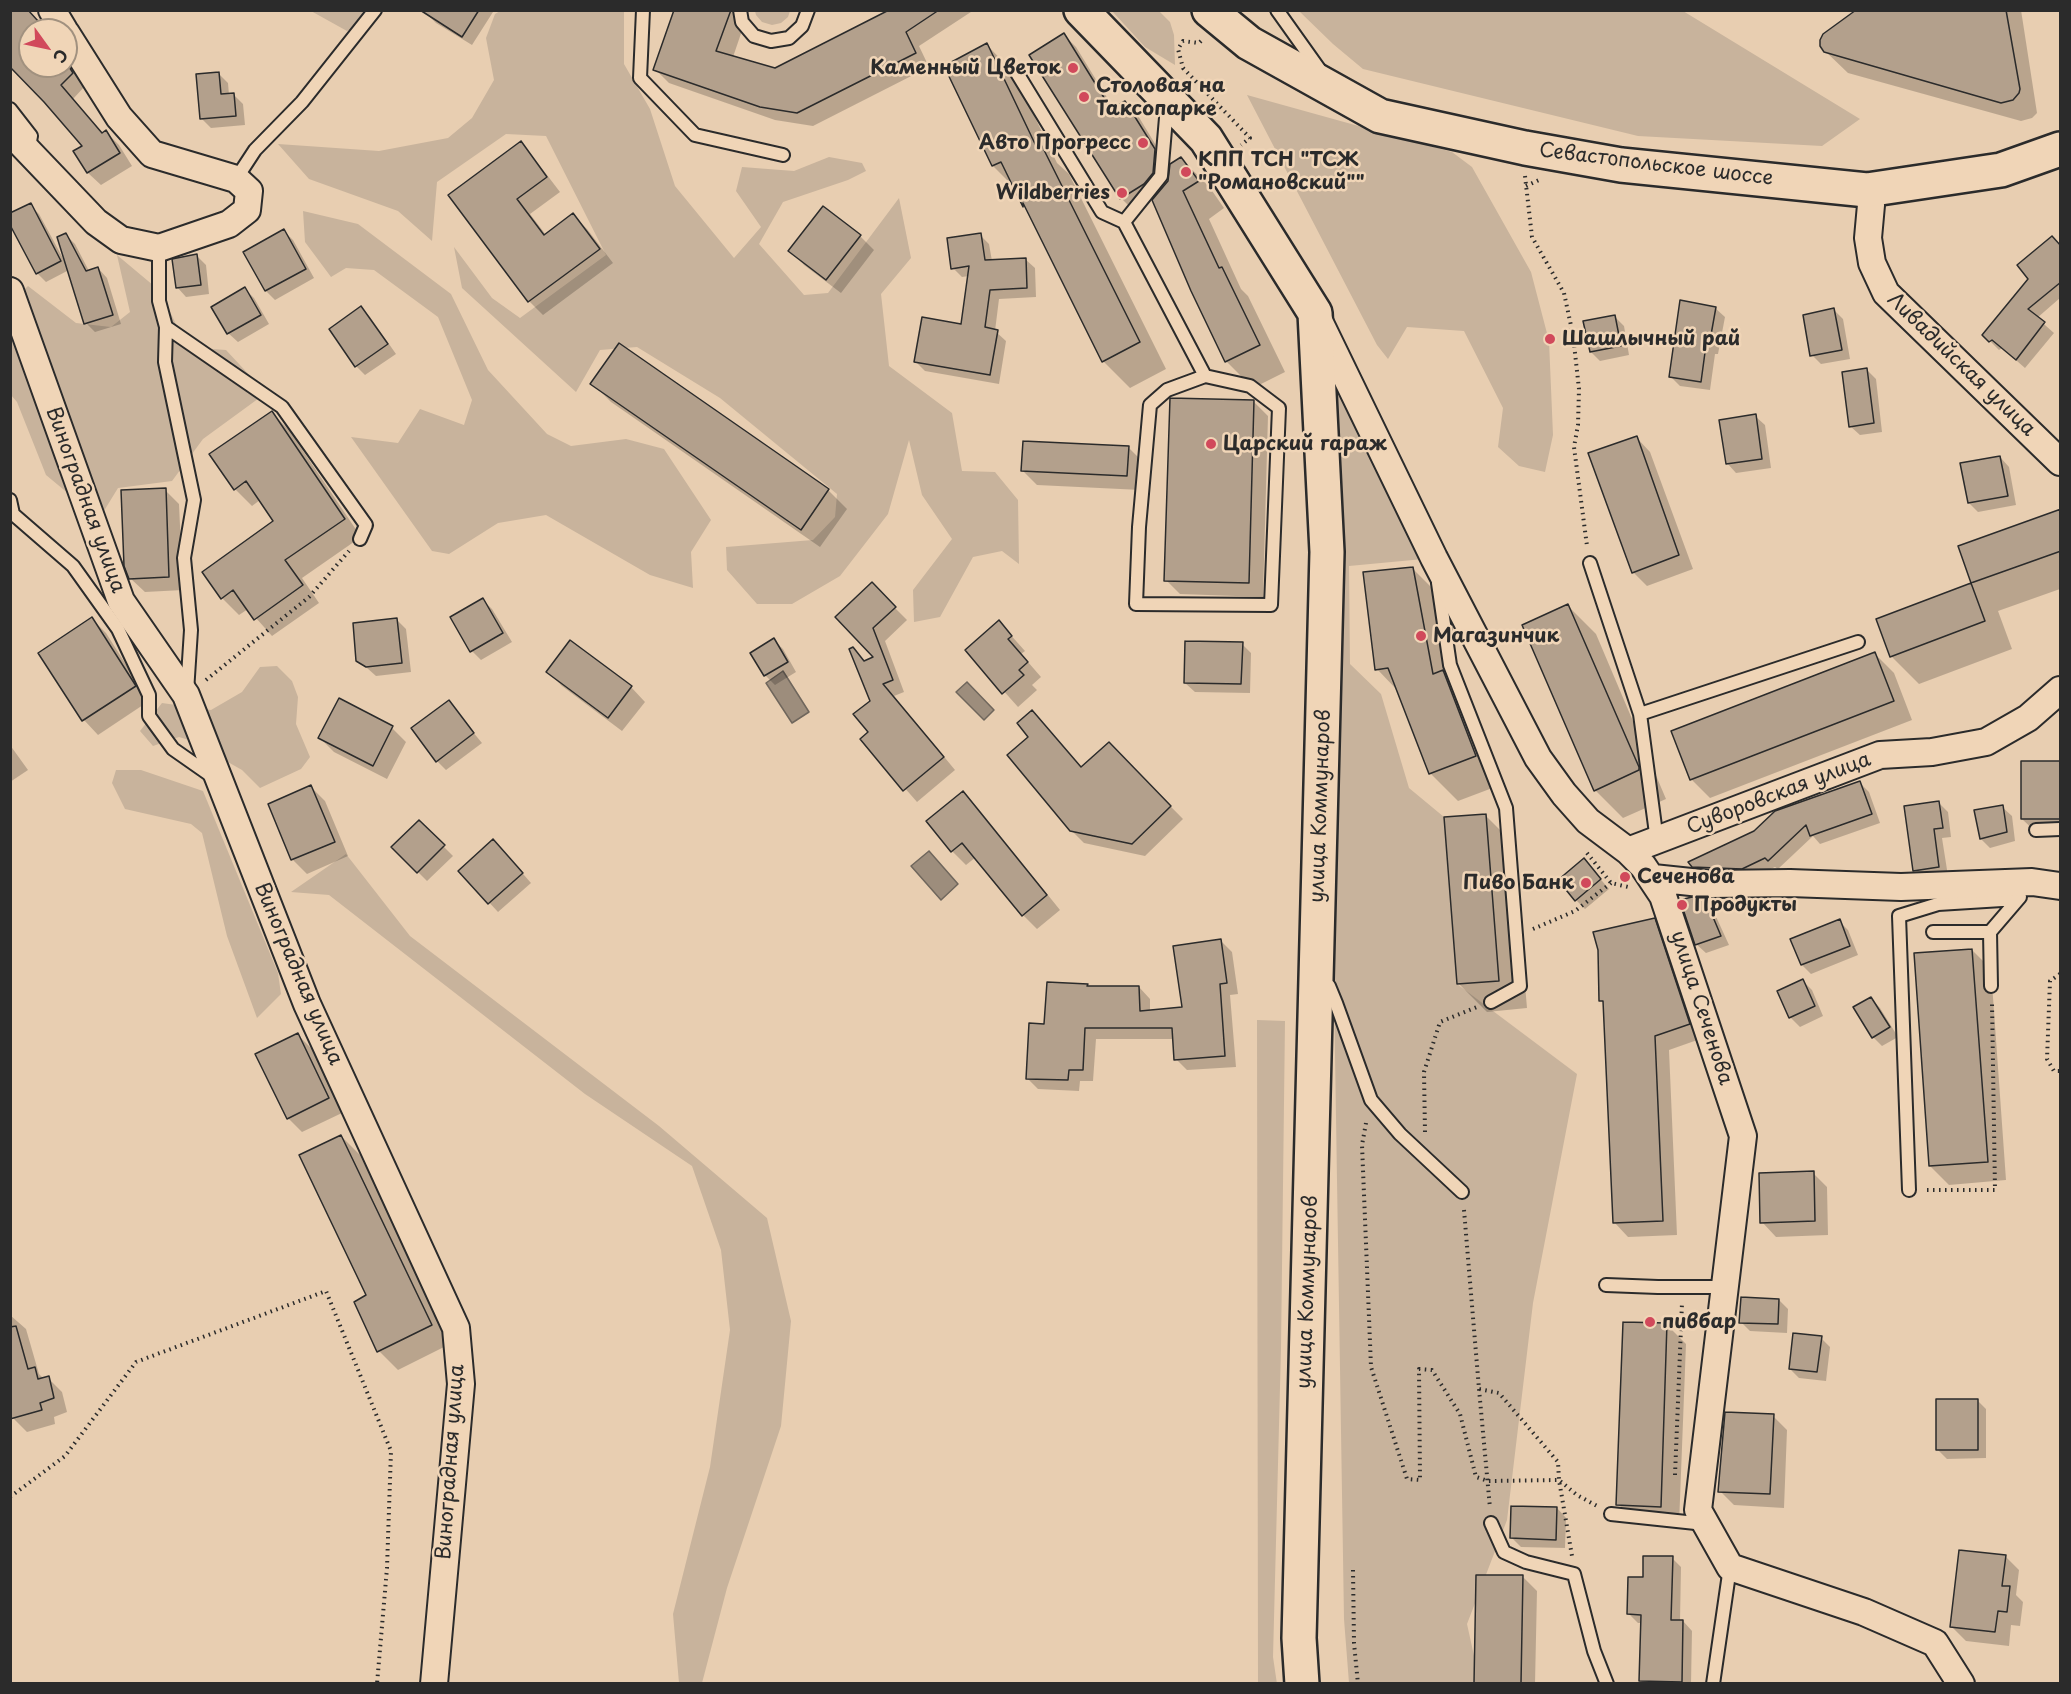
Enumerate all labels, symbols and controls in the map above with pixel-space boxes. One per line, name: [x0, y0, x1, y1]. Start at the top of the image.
north arrow: [18, 18, 78, 78]
text: С: [48, 45, 75, 68]
place label: Каменный Цветок: [870, 56, 1061, 80]
marker: Каменный Цветок: [1066, 61, 1080, 75]
place label: Столовая на Таксопарке: [1096, 74, 1225, 121]
marker: Столовая на Таксопарке: [1077, 90, 1091, 104]
place label: Авто Прогресс: [979, 131, 1131, 155]
marker: Авто Прогресс: [1136, 136, 1150, 150]
street label: Севастопольское шоссе: [1538, 139, 1774, 191]
place label: КПП ТСН "ТСЖ "Романовский"": [1198, 148, 1365, 195]
marker: КПП ТСН "ТСЖ "Романовский"": [1179, 165, 1193, 179]
place label: Wildberries: [996, 181, 1110, 205]
marker: Wildberries: [1115, 186, 1129, 200]
street label: Ливадийская улица: [1882, 288, 2040, 442]
place label: Шашлычный рай: [1562, 327, 1740, 351]
marker: Шашлычный рай: [1543, 332, 1557, 346]
street label: Виноградная улица: [40, 404, 130, 596]
place label: Царский гараж: [1223, 432, 1387, 456]
marker: Царский гараж: [1204, 437, 1218, 451]
place label: Магазинчик: [1433, 624, 1559, 648]
marker: Магазинчик: [1414, 629, 1428, 643]
street label: улица Коммунаров: [1306, 709, 1336, 903]
street label: Суворовская улица: [1684, 748, 1874, 840]
place label: Сеченова: [1637, 865, 1735, 889]
marker: Сеченова: [1618, 870, 1632, 884]
place label: Пиво Банк: [1463, 871, 1574, 895]
marker: Пиво Банк: [1579, 876, 1593, 890]
street label: Виноградная улица: [249, 879, 347, 1069]
place label: Продукты: [1694, 893, 1797, 917]
marker: Продукты: [1675, 898, 1689, 912]
street label: улица Сеченова: [1665, 928, 1737, 1088]
street label: улица Коммунаров: [1293, 1195, 1323, 1389]
place label: пивбар: [1662, 1310, 1736, 1334]
marker: пивбар: [1643, 1315, 1657, 1329]
street label: Виноградная улица: [432, 1363, 470, 1561]

